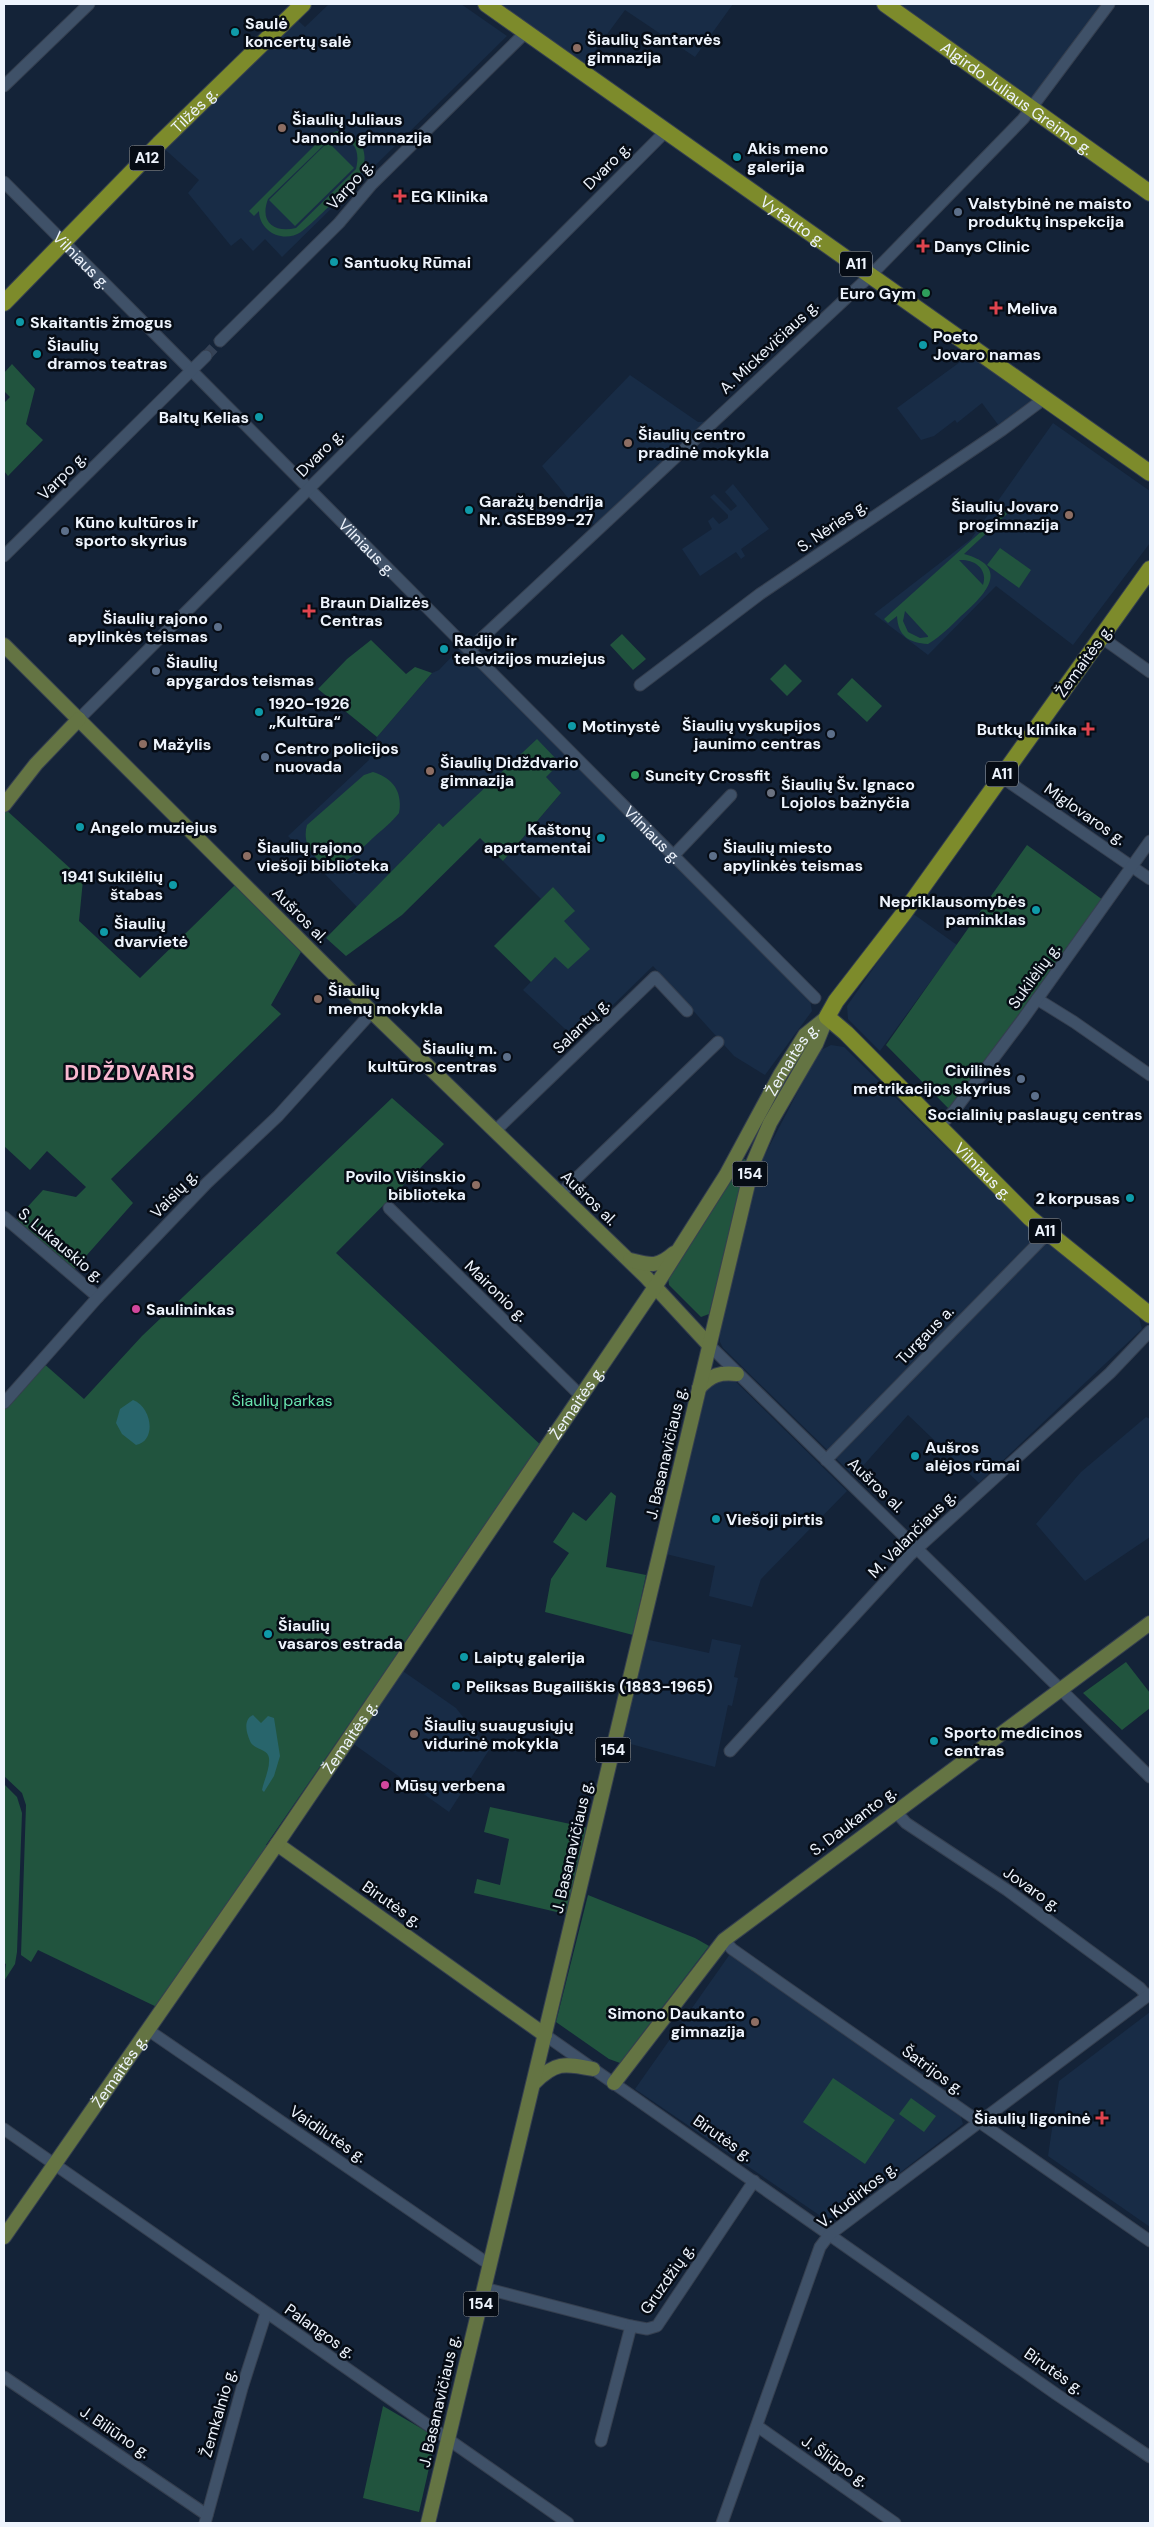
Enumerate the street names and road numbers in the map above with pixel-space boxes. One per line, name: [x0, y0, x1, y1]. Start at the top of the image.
street label: Algirdo Juliaus Greimo g.: [937, 37, 1097, 159]
street label: Tilžės g.: [166, 82, 222, 137]
street label: Dvaro g.: [579, 138, 635, 194]
road number: A12: [130, 146, 164, 170]
street label: Varpo g.: [322, 156, 378, 214]
street label: Vytauto g.: [756, 191, 830, 251]
street label: Vilniaus g.: [48, 227, 115, 293]
road number: A11: [840, 252, 872, 276]
street label: A. Mickevičiaus g.: [715, 296, 823, 398]
street label: Dvaro g.: [292, 425, 348, 481]
street label: Varpo g.: [33, 447, 91, 505]
street label: S. Nėries g.: [793, 495, 871, 557]
street label: Vilniaus g.: [334, 514, 400, 581]
street label: Žemaitės g.: [1051, 621, 1117, 701]
road number: A11: [986, 762, 1018, 786]
street label: Miglovaros g.: [1040, 778, 1130, 850]
street label: Vilniaus g.: [619, 801, 686, 868]
street label: Aušros al.: [268, 883, 332, 947]
street label: Sukilėlių g.: [1003, 939, 1065, 1013]
street label: Salantų g.: [548, 994, 614, 1058]
street label: Žemaitės g.: [760, 1017, 823, 1099]
street label: Vilniaus g.: [950, 1138, 1017, 1204]
road number: 154: [732, 1162, 768, 1186]
street label: Vaisių g.: [146, 1165, 202, 1223]
street label: Aušros al.: [556, 1166, 622, 1230]
street label: S. Lukauskio g.: [14, 1203, 108, 1287]
road number: A11: [1029, 1218, 1061, 1244]
street label: Maironio g.: [460, 1256, 532, 1326]
street label: Turgaus a.: [892, 1301, 958, 1369]
street label: Žemaitės g.: [544, 1362, 609, 1443]
street label: J. Basanavičiaus g.: [641, 1385, 691, 1521]
street label: Aušros al.: [843, 1453, 909, 1517]
street label: M. Valančiaus g.: [864, 1486, 960, 1582]
street label: Žemaitės g.: [317, 1696, 382, 1778]
road number: 154: [596, 1738, 630, 1762]
street label: J. Basanavičiaus g.: [547, 1779, 597, 1915]
street label: S. Daukanto g.: [805, 1782, 901, 1860]
street label: Jovaro g.: [999, 1862, 1065, 1916]
street label: Birutės g.: [358, 1876, 426, 1932]
street label: Žemaitės g.: [87, 2031, 152, 2112]
street label: Šatrijos g.: [898, 2040, 968, 2100]
street label: Vaidilutės g.: [285, 2101, 371, 2167]
street label: Birutės g.: [689, 2110, 757, 2166]
street label: V. Kudirkos g.: [813, 2157, 901, 2233]
street label: Gruzdžių g.: [635, 2240, 699, 2318]
road number: 154: [464, 2292, 498, 2316]
street label: Palangos g.: [281, 2299, 359, 2363]
street label: J. Basanavičiaus g.: [414, 2333, 464, 2469]
street label: Birutės g.: [1020, 2343, 1088, 2399]
street label: Žemkalnio g.: [195, 2366, 241, 2460]
street label: J. Biliūno g.: [76, 2401, 154, 2463]
street label: J. Šliūpo g.: [798, 2430, 872, 2492]

